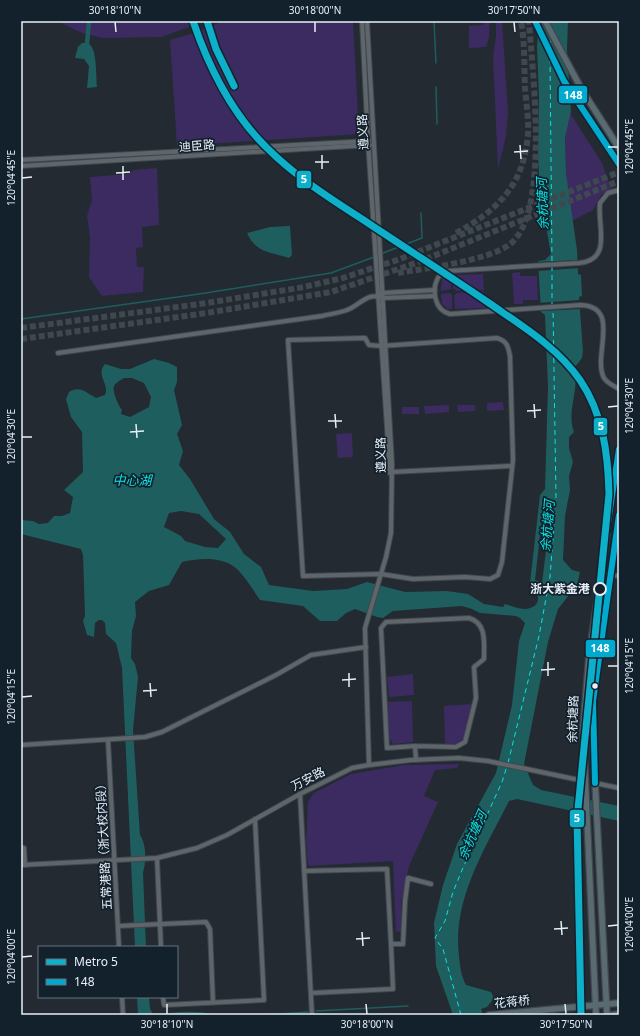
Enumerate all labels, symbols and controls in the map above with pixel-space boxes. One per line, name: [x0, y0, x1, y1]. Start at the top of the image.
text: 30°18'10"N: [89, 3, 141, 17]
text: 30°18'00"N: [289, 3, 341, 17]
text: 30°17'50"N: [488, 3, 540, 17]
line badge: 148: [558, 85, 588, 104]
text: 148: [564, 87, 582, 102]
street label: 遵义路: [353, 114, 372, 150]
text: 120°04'45"E: [622, 119, 636, 175]
street label: 迪臣路: [178, 136, 216, 155]
text: 120°04'45"E: [4, 150, 18, 206]
line badge: 5: [296, 170, 312, 189]
text: 5: [301, 171, 307, 186]
water label: 余杭塘河: [532, 175, 552, 230]
text: 120°04'30"E: [622, 378, 636, 434]
text: 120°04'30"E: [4, 409, 18, 465]
line badge: 5: [593, 417, 608, 436]
text: 5: [598, 418, 604, 433]
street label: 遵义路: [372, 437, 389, 473]
water label: 中心湖: [112, 471, 153, 489]
water label: 余杭塘河: [536, 496, 558, 553]
place label: 浙大紫金港: [530, 580, 590, 597]
marker: 浙大紫金港: [593, 582, 607, 596]
text: 120°04'15"E: [622, 638, 636, 694]
line badge: 148: [585, 639, 616, 658]
text: 148: [591, 640, 609, 655]
text: 120°04'15"E: [4, 669, 18, 725]
unlabelled marker: [590, 681, 600, 691]
street label: 余杭塘路: [563, 695, 582, 743]
street label: 万安路: [288, 763, 328, 794]
street label: 五常港路（浙大校内段）: [92, 778, 115, 910]
water label: 余杭塘河: [453, 805, 492, 862]
line badge: 5: [569, 809, 585, 828]
text: 5: [574, 810, 580, 825]
text: 120°04'00"E: [622, 897, 636, 953]
text: 120°04'00"E: [4, 929, 18, 985]
legend: [38, 946, 178, 998]
text: Metro 5: [74, 953, 118, 970]
text: 148: [74, 973, 95, 990]
street label: 花蒋桥: [493, 991, 531, 1012]
text: 30°18'10"N: [141, 1017, 193, 1031]
text: 30°18'00"N: [341, 1017, 393, 1031]
text: 30°17'50"N: [540, 1017, 592, 1031]

